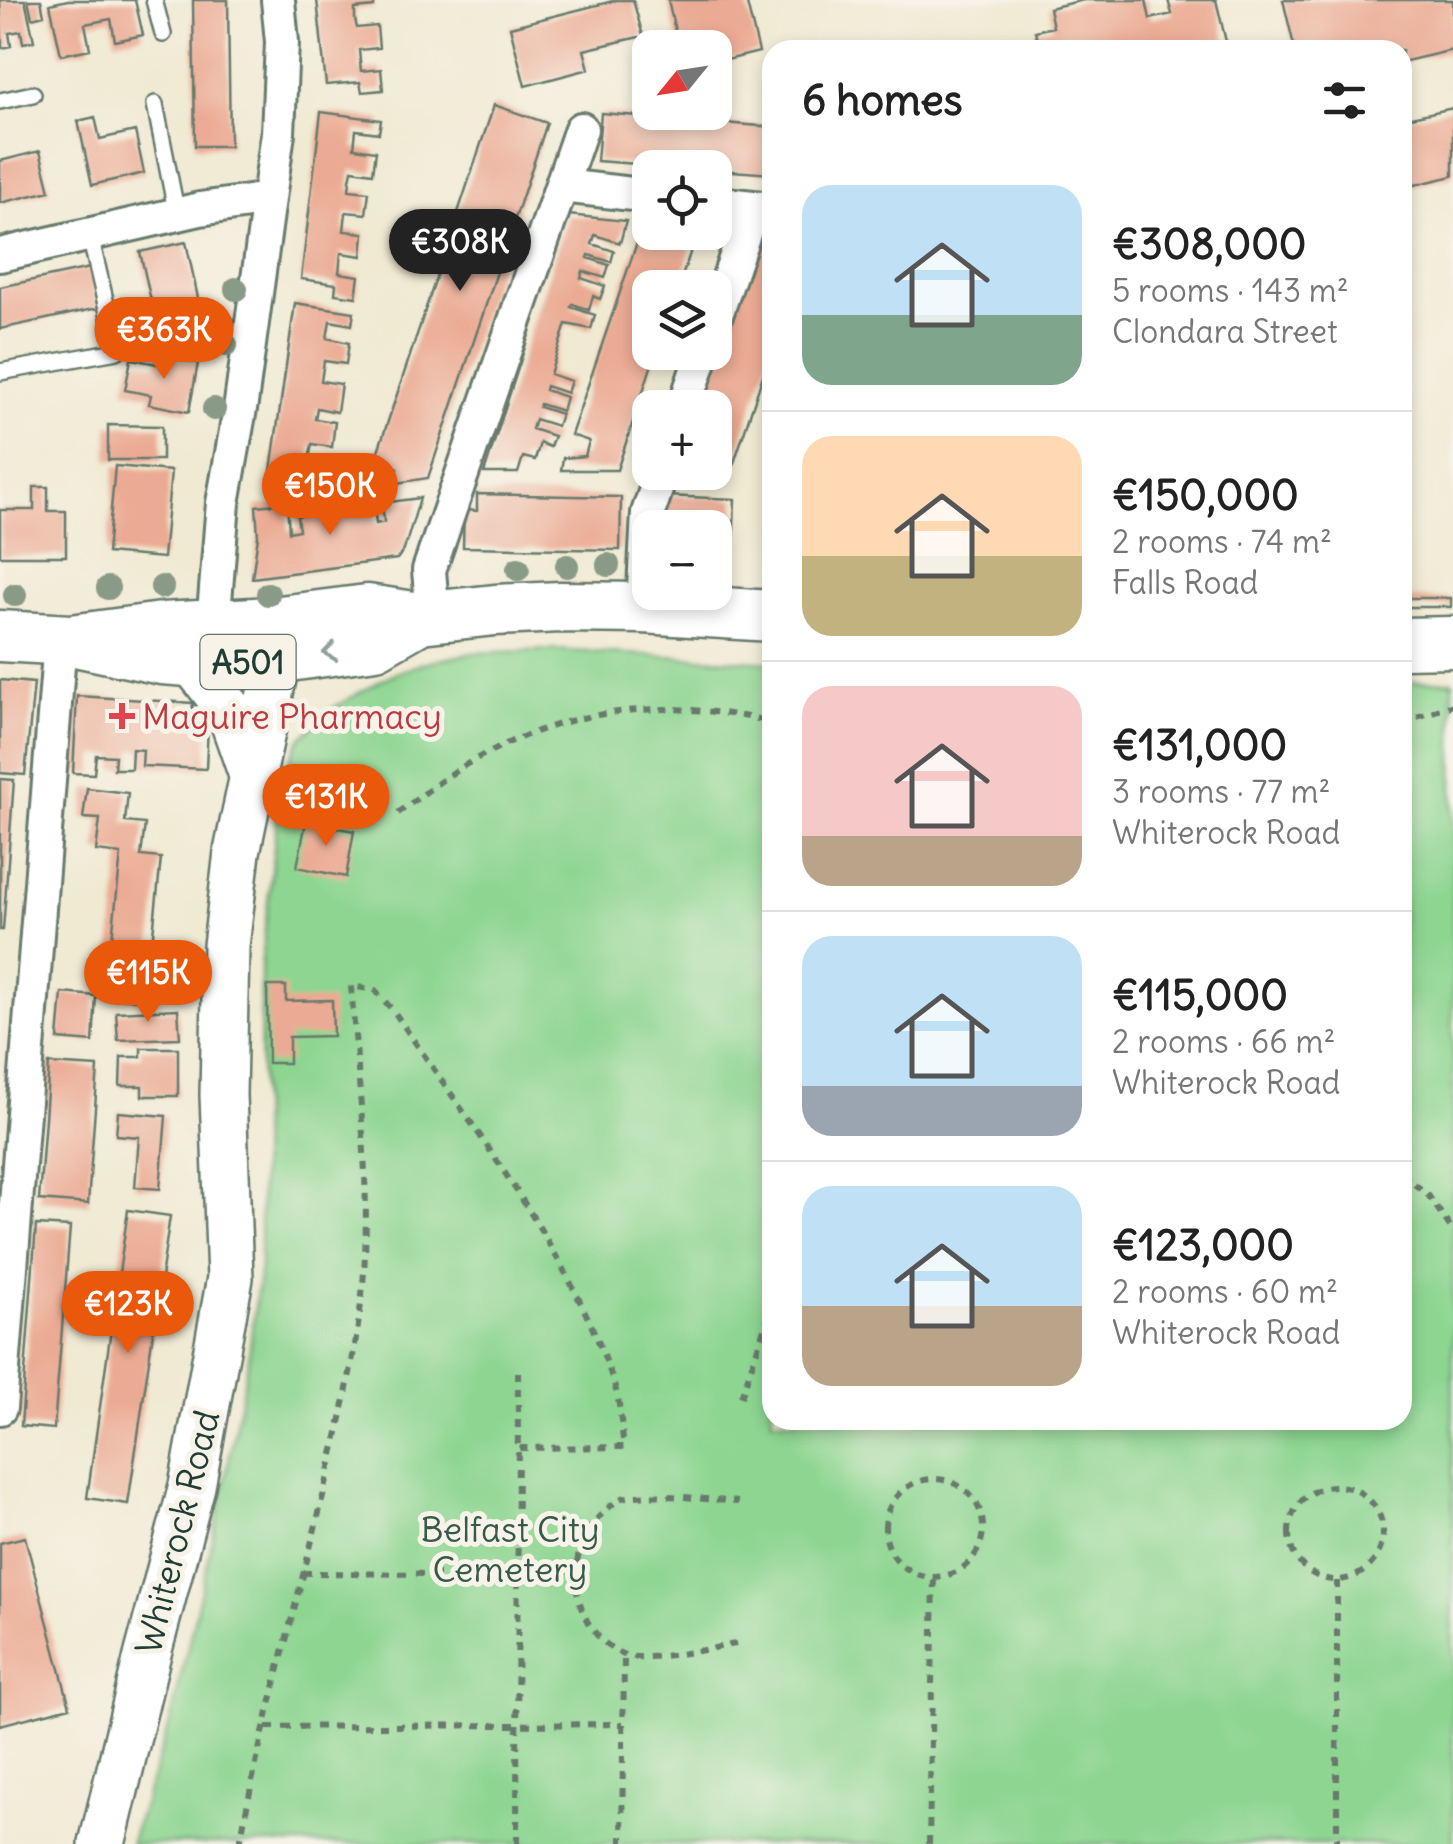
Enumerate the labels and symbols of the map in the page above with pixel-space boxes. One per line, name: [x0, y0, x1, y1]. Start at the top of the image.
north arrow: [632, 30, 732, 130]
pin: €308K: [390, 209, 530, 294]
pin: €363K: [94, 297, 234, 382]
pin: €150K: [260, 453, 400, 538]
road number: A501: [200, 635, 296, 689]
one-way arrow: [322, 640, 338, 661]
place label: Maguire Pharmacy: [142, 694, 442, 738]
marker: Maguire Pharmacy: [111, 705, 133, 727]
pin: €131K: [256, 764, 396, 849]
pin: €115K: [78, 940, 218, 1025]
pin: €123K: [58, 1271, 198, 1356]
street label: Whiterock Road: [125, 1405, 229, 1659]
park label: Belfast City Cemetery: [420, 1507, 600, 1591]

